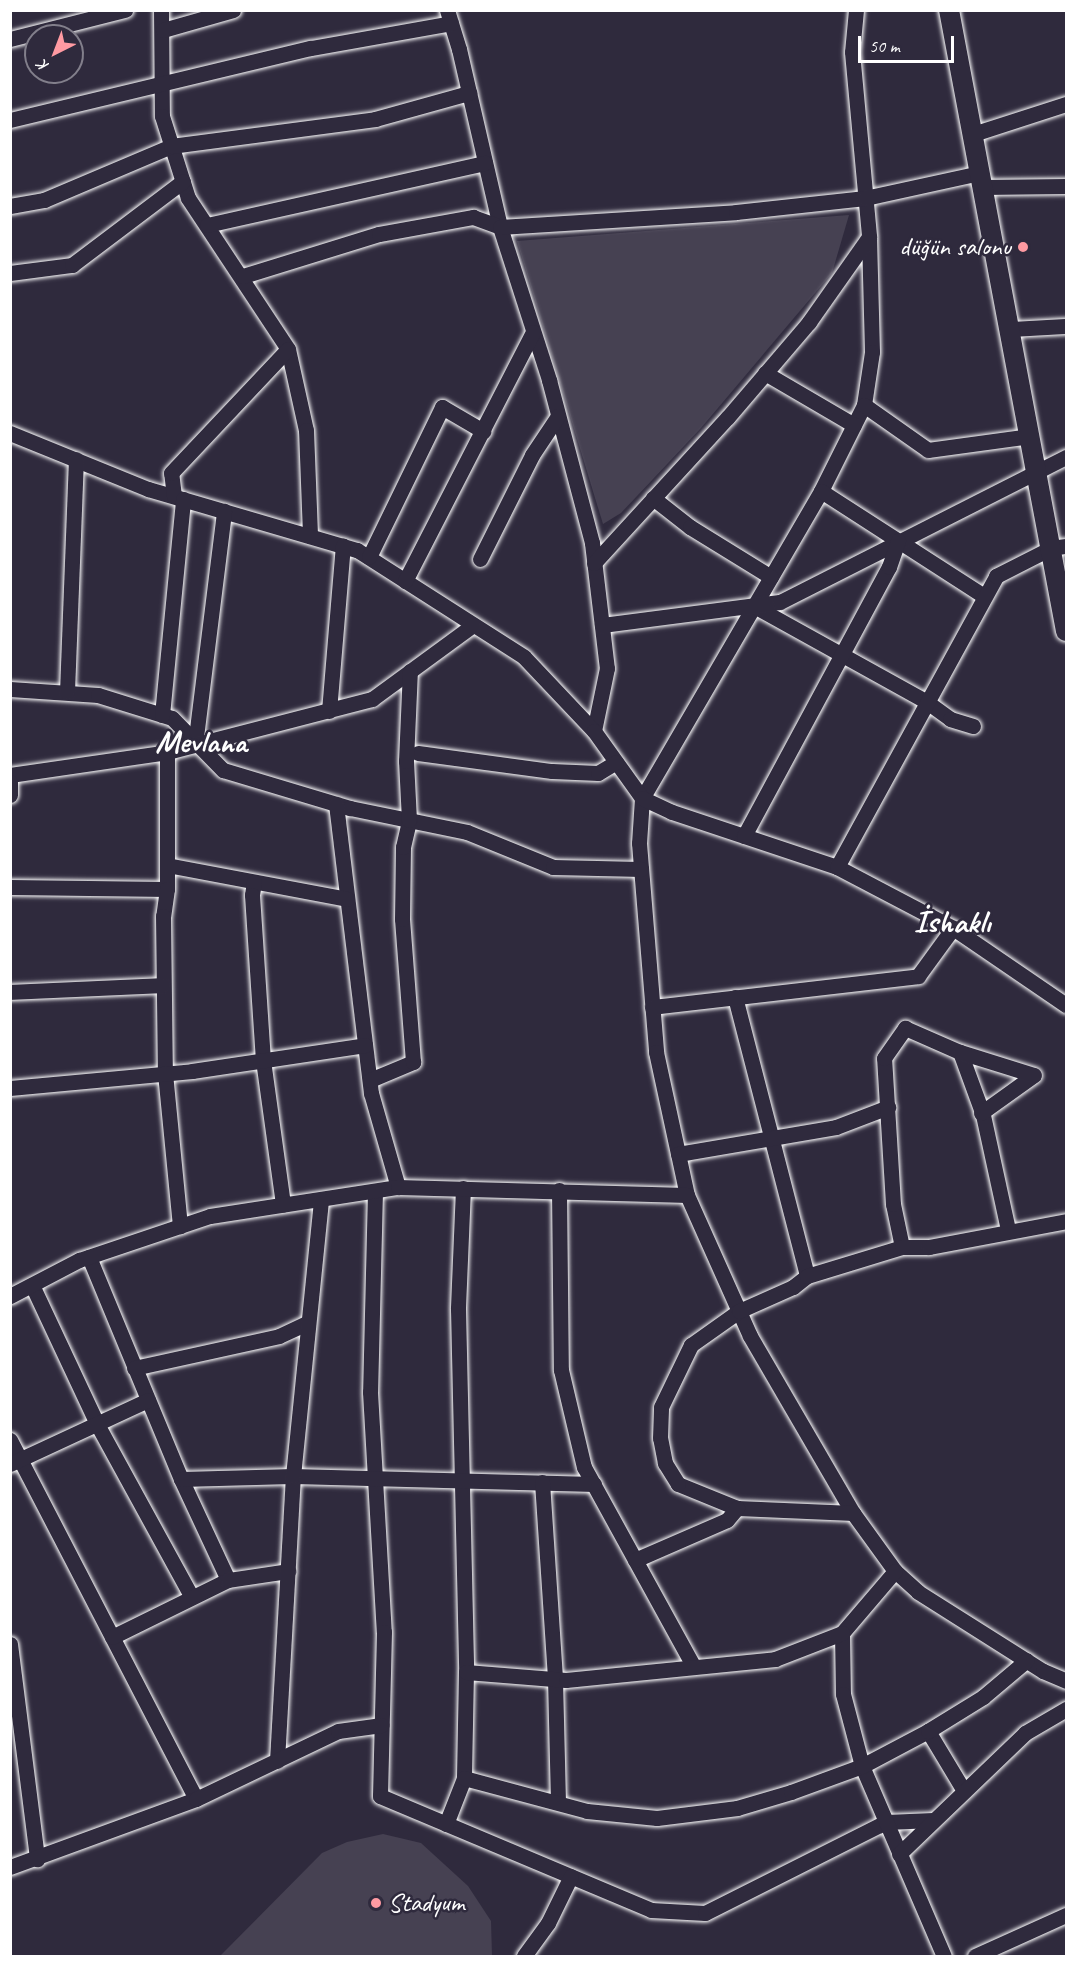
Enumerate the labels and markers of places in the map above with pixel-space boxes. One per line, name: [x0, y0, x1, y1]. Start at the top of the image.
place label: düğün salonu: [899, 231, 1011, 263]
marker: düğün salonu: [1016, 240, 1030, 254]
place label: Stadyum: [388, 1887, 464, 1919]
marker: Stadyum: [369, 1896, 383, 1910]

